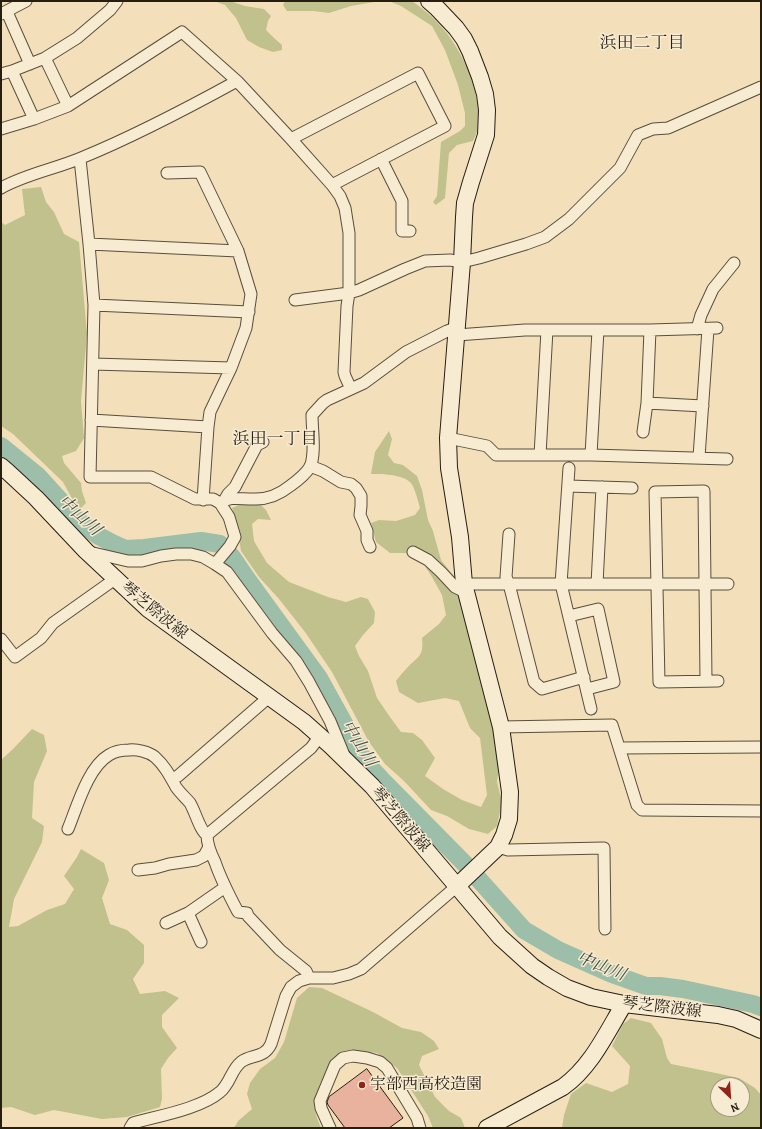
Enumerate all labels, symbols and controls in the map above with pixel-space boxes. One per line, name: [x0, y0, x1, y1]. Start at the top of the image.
district label: 浜田二丁目: [600, 34, 684, 54]
district label: 浜田一丁目: [233, 430, 317, 450]
water label: 中山川: [53, 491, 105, 541]
street label: 琴芝際波線: [117, 578, 191, 644]
water label: 中山川: [336, 717, 380, 771]
street label: 琴芝際波線: [367, 784, 433, 856]
water label: 中山川: [574, 948, 628, 986]
street label: 琴芝際波線: [621, 994, 703, 1022]
place label: 宇部西高校造園: [370, 1075, 482, 1095]
north arrow: [710, 1077, 750, 1117]
marker: 宇部西高校造園: [357, 1080, 367, 1090]
text: N: [728, 1099, 742, 1116]

